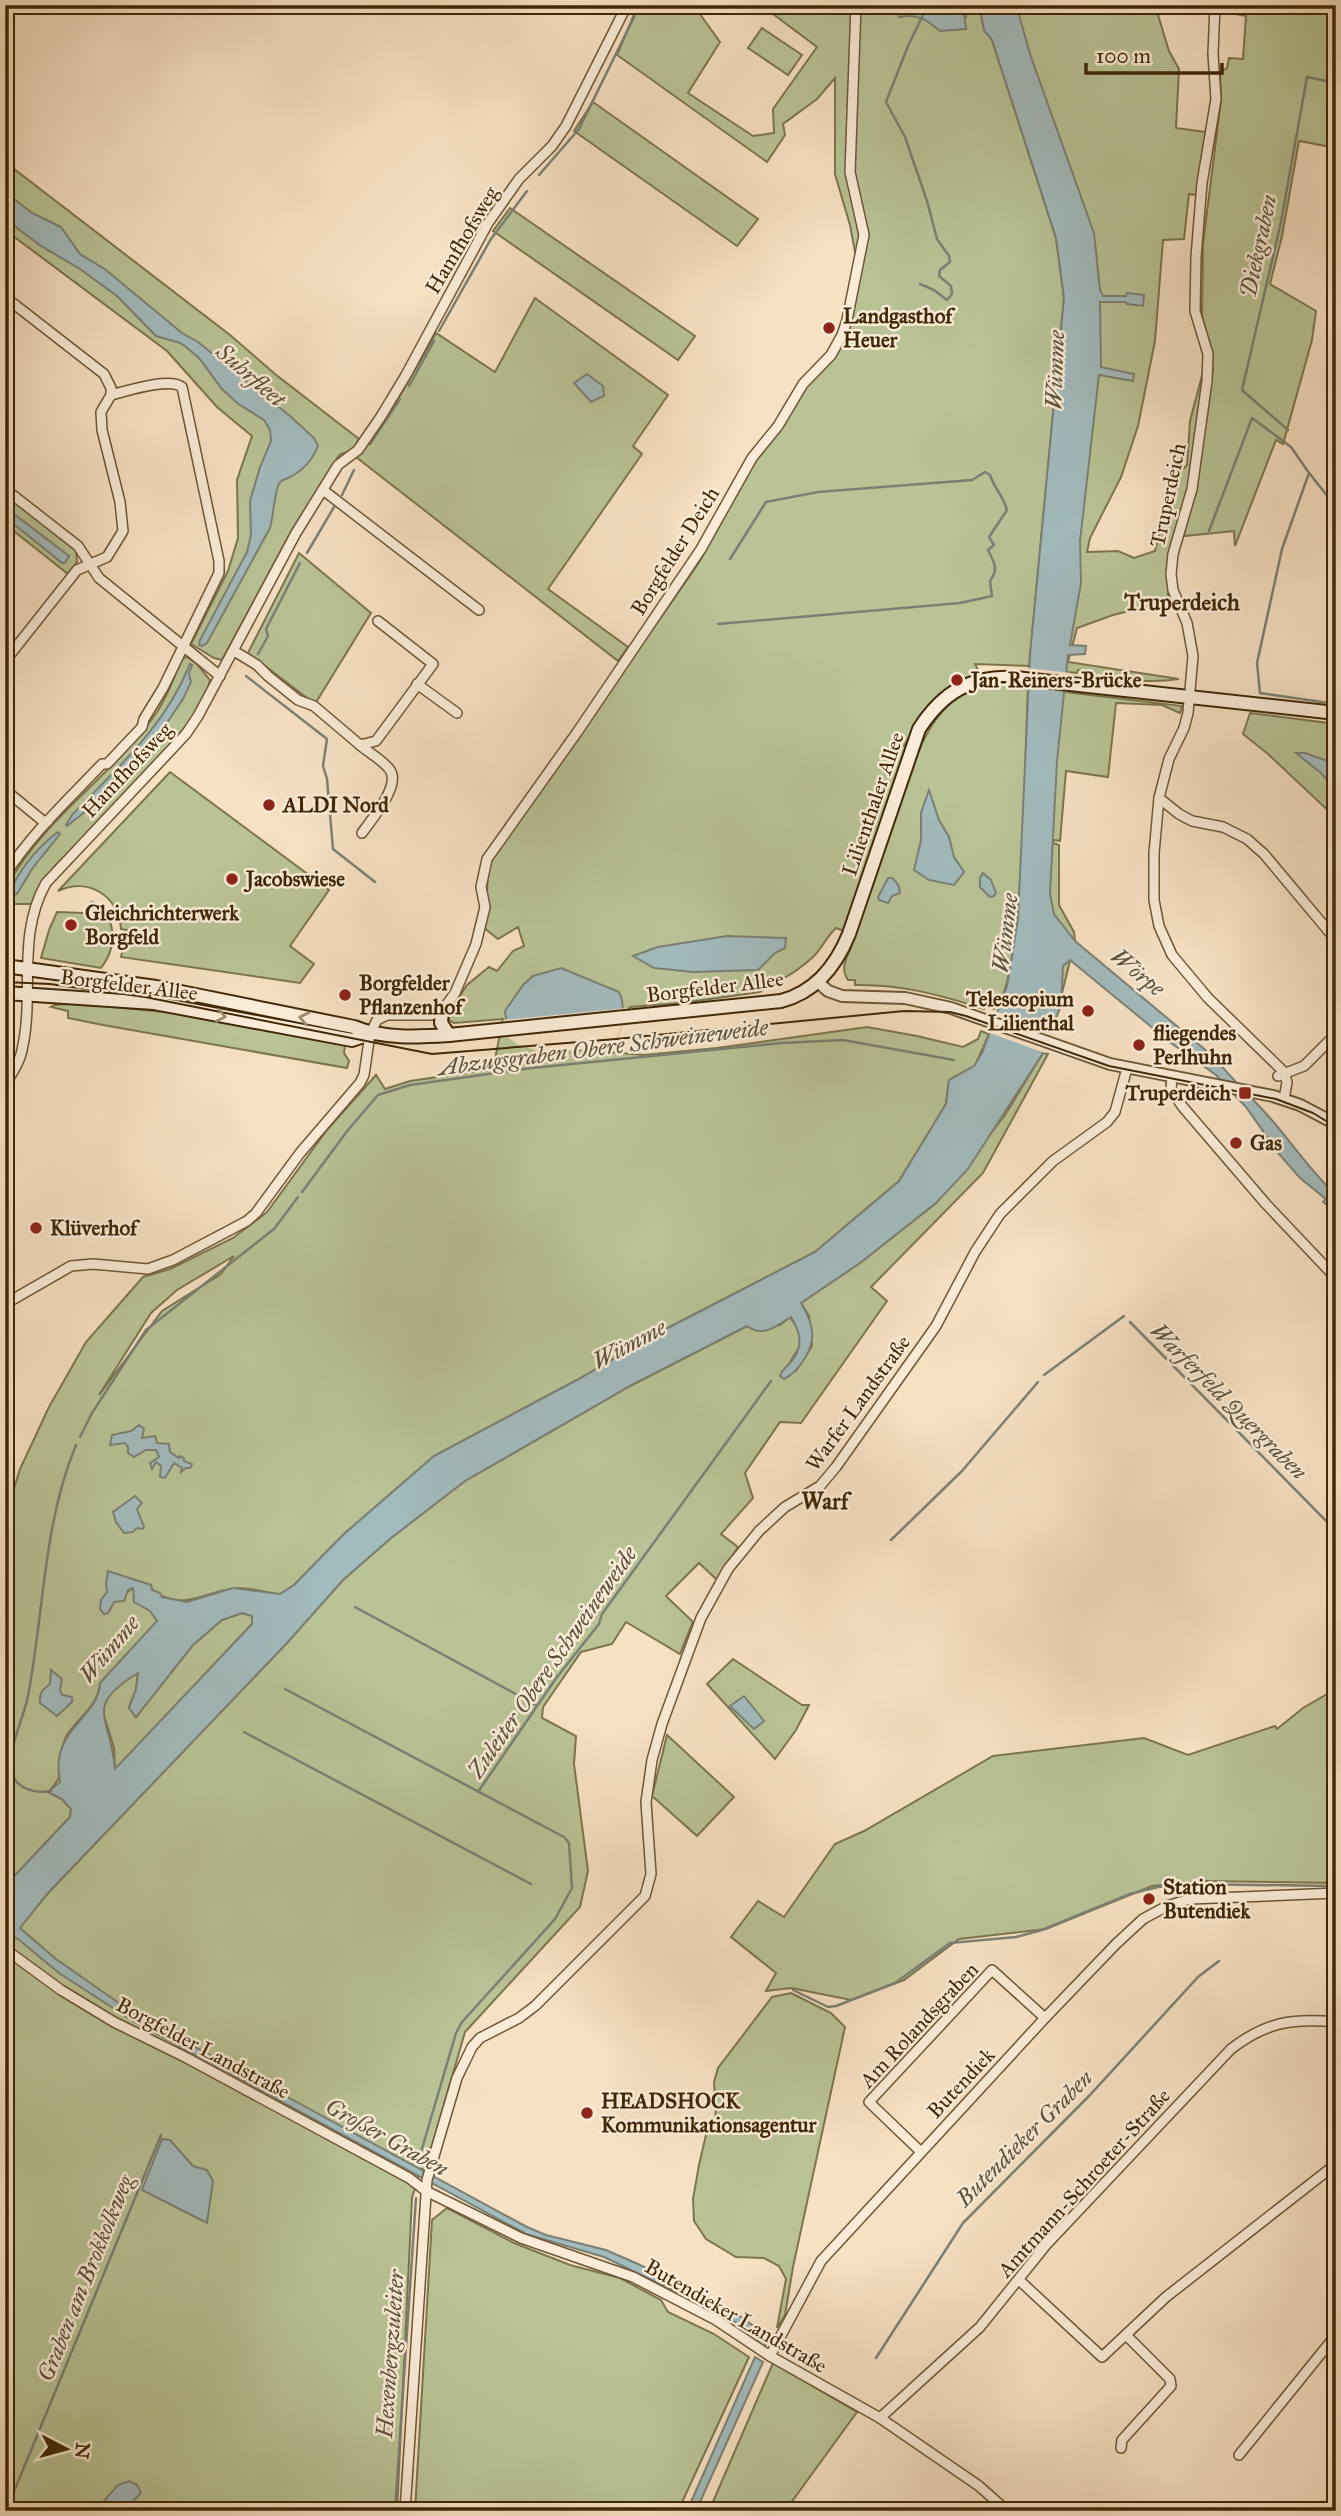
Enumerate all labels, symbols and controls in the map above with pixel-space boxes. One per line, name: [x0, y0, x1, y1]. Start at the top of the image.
scale bar: [1086, 32, 1222, 76]
text: 100 m: [1096, 43, 1151, 69]
street label: Hamfhofsweg: [420, 181, 504, 299]
water label: Diekgraben: [1233, 192, 1283, 300]
place label: Landgasthof Heuer: [843, 303, 956, 353]
marker: Landgasthof Heuer: [821, 320, 837, 336]
water label: Wümme: [1040, 329, 1070, 410]
water label: Suhrfleet: [209, 337, 293, 415]
street label: Truperdeich: [1144, 440, 1192, 549]
street label: Borgfelder Deich: [625, 482, 725, 620]
district label: Truperdeich: [1123, 588, 1240, 617]
place label: Jan-Reiners-Brücke: [968, 667, 1142, 694]
marker: Jan-Reiners-Brücke: [949, 672, 965, 688]
street label: Hamfhofsweg: [76, 717, 178, 823]
street label: Lilienthaler Allee: [836, 728, 910, 879]
place label: ALDI Nord: [281, 792, 389, 818]
marker: ALDI Nord: [261, 797, 277, 813]
place label: Jacobswiese: [243, 866, 345, 893]
marker: Jacobswiese: [224, 871, 240, 887]
water label: Wümme: [986, 892, 1024, 974]
place label: Gleichrichterwerk Borgfeld: [85, 900, 240, 950]
marker: Gleichrichterwerk Borgfeld: [63, 917, 79, 933]
water label: Wörpe: [1105, 942, 1171, 1003]
street label: Borgfelder Allee: [59, 964, 199, 1006]
street label: Borgfelder Allee: [645, 966, 785, 1008]
place label: Borgfelder Pflanzenhof: [359, 970, 466, 1020]
place label: Telescopium Lilienthal: [965, 986, 1075, 1036]
marker: Borgfelder Pflanzenhof: [337, 987, 353, 1003]
marker: Telescopium Lilienthal: [1080, 1003, 1096, 1019]
one-way arrow: [215, 1008, 227, 1023]
one-way arrow: [298, 1011, 310, 1026]
water label: Abzugsgraben Obere Schweineweide: [435, 1013, 770, 1081]
place label: fliegendes Perlhuhn: [1153, 1020, 1236, 1070]
marker: fliegendes Perlhuhn: [1131, 1037, 1147, 1053]
place label: Truperdeich: [1124, 1080, 1231, 1106]
marker: Truperdeich: [1237, 1085, 1253, 1101]
place label: Gas: [1250, 1130, 1282, 1156]
marker: Gas: [1228, 1135, 1244, 1151]
place label: Klüverhof: [50, 1215, 141, 1241]
marker: Klüverhof: [28, 1220, 44, 1236]
water label: Wümme: [587, 1313, 671, 1375]
water label: Warferfeld Quergraben: [1145, 1317, 1313, 1485]
street label: Warfer Landstraße: [800, 1330, 916, 1476]
district label: Warf: [802, 1487, 853, 1515]
water label: Zuleiter Obere Schweineweide: [461, 1541, 643, 1784]
water label: Wümme: [73, 1609, 145, 1688]
place label: Station Butendiek: [1163, 1874, 1252, 1924]
marker: Station Butendiek: [1141, 1891, 1157, 1907]
street label: Am Rolandsgraben: [853, 1957, 984, 2094]
street label: Borgfelder Landstraße: [112, 1991, 294, 2105]
street label: Butendiek: [922, 2042, 1000, 2124]
water label: Butendieker Graben: [949, 2064, 1098, 2213]
street label: Amtmann-Schroeter-Straße: [992, 2083, 1176, 2284]
place label: HEADSHOCK Kommunikationsagentur: [601, 2088, 818, 2138]
water label: Großer Graben: [321, 2092, 453, 2182]
marker: HEADSHOCK Kommunikationsagentur: [579, 2105, 595, 2121]
water label: Graben am Brokkolkweg: [31, 2170, 140, 2385]
street label: Butendieker Landstraße: [640, 2253, 832, 2379]
water label: Hexenbergzuleiter: [370, 2267, 410, 2440]
north arrow: [32, 2414, 102, 2484]
text: N: [70, 2442, 95, 2460]

